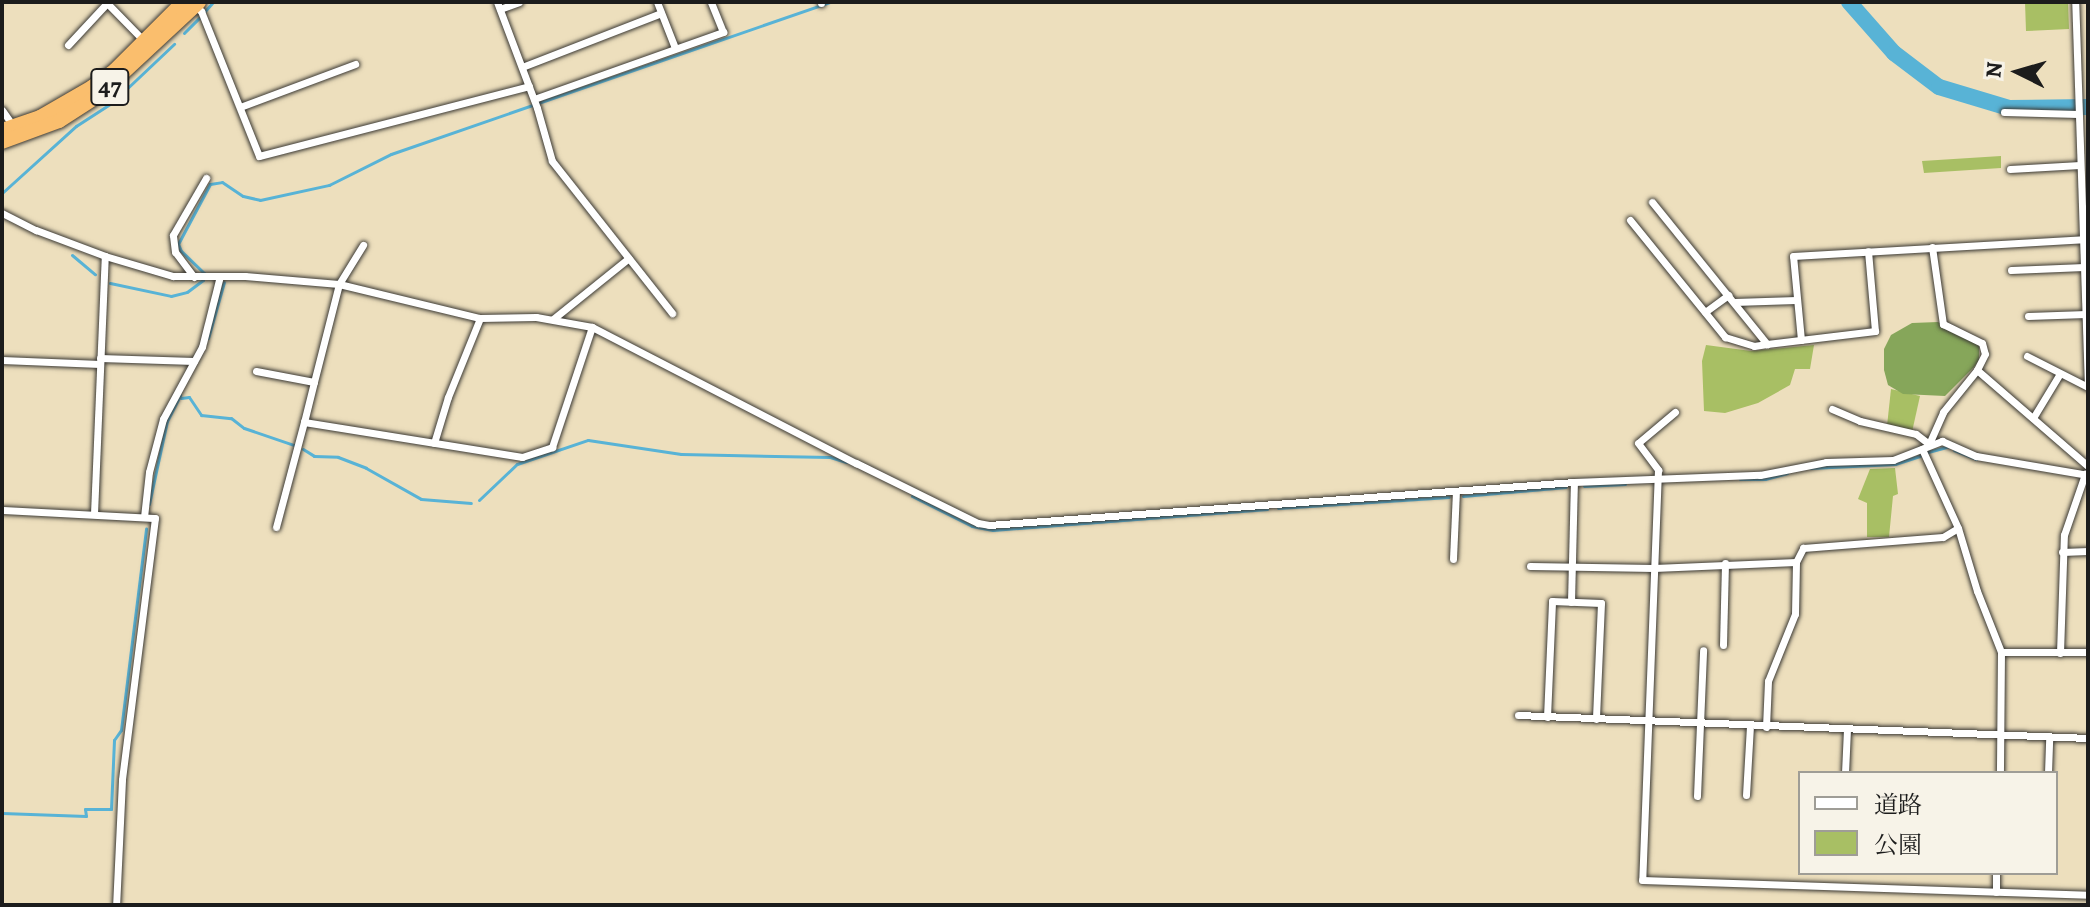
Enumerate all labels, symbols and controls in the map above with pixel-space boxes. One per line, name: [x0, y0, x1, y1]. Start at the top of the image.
north arrow: [1978, 32, 2058, 112]
text: N: [1978, 61, 2010, 79]
road number: 47: [90, 65, 130, 109]
legend: [1798, 771, 2058, 875]
text: 道路: [1874, 789, 1922, 821]
text: 公園: [1874, 829, 1922, 861]

